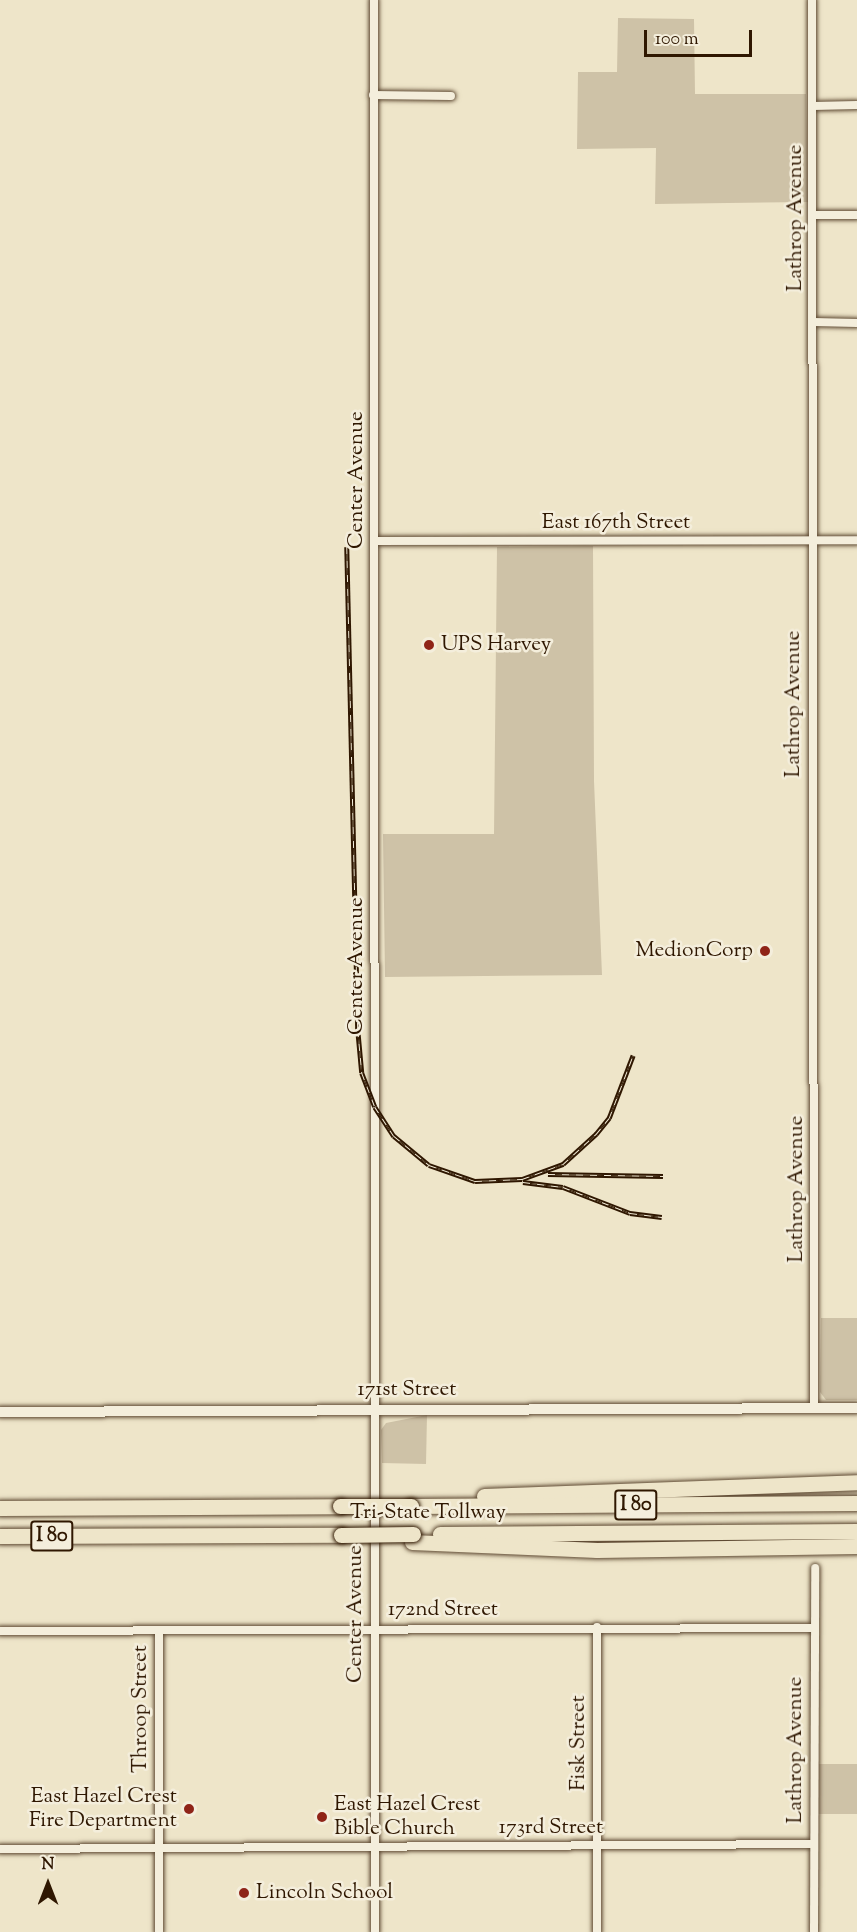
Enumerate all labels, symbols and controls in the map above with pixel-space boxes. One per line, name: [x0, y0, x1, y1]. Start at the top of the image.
scale bar: [647, 18, 755, 56]
text: 100 m: [655, 27, 699, 53]
street label: Lathrop Avenue: [783, 145, 809, 291]
street label: Center Avenue: [344, 411, 370, 549]
street label: East 167th Street: [542, 510, 690, 536]
street label: Lathrop Avenue: [781, 631, 807, 777]
place label: UPS Harvey: [441, 632, 551, 658]
marker: UPS Harvey: [422, 638, 436, 652]
street label: Center Avenue: [344, 897, 370, 1035]
place label: MedionCorp: [635, 938, 753, 964]
marker: MedionCorp: [758, 944, 772, 958]
street label: Lathrop Avenue: [784, 1116, 810, 1262]
street label: 171st Street: [358, 1377, 456, 1403]
road number: I 80: [614, 1488, 658, 1522]
street label: Tri-State Tollway: [350, 1500, 506, 1526]
road number: I 80: [29, 1519, 74, 1553]
street label: Center Avenue: [343, 1545, 369, 1683]
street label: 172nd Street: [388, 1597, 498, 1623]
street label: Throop Street: [128, 1645, 154, 1773]
street label: Lathrop Avenue: [783, 1677, 809, 1823]
street label: Fisk Street: [566, 1695, 592, 1791]
place label: East Hazel Crest Fire Department: [29, 1784, 177, 1834]
place label: East Hazel Crest Bible Church: [334, 1792, 480, 1842]
marker: East Hazel Crest Fire Department: [182, 1802, 196, 1816]
marker: East Hazel Crest Bible Church: [315, 1810, 329, 1824]
street label: 173rd Street: [499, 1815, 603, 1841]
north arrow: [18, 1854, 78, 1914]
text: N: [42, 1854, 54, 1877]
place label: Lincoln School: [256, 1880, 393, 1906]
marker: Lincoln School: [237, 1886, 251, 1900]

